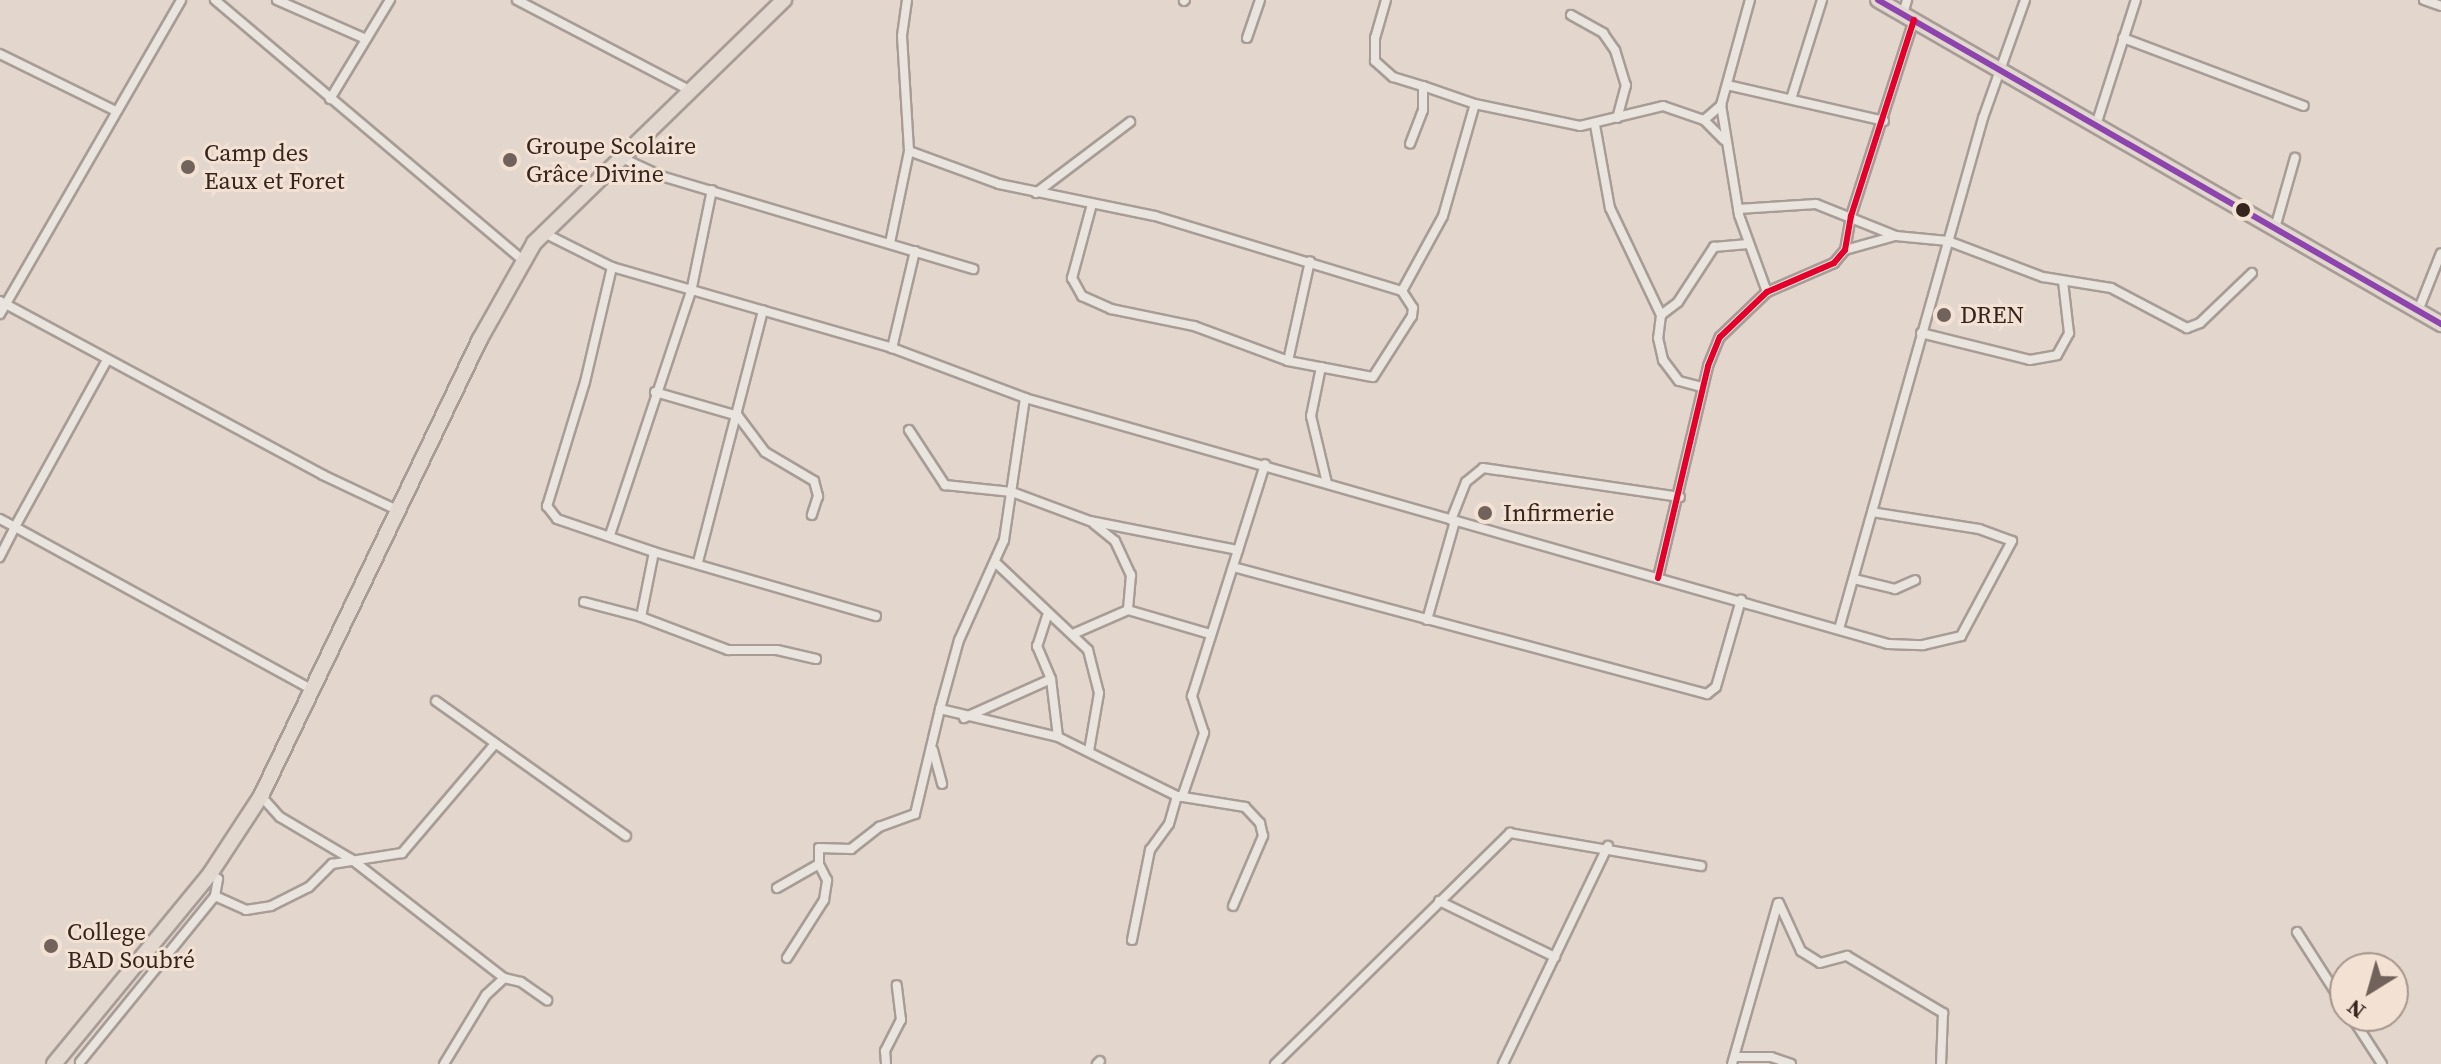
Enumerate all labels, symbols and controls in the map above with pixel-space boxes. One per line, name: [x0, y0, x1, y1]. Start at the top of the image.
place label: Groupe Scolaire Grâce Divine: [526, 132, 696, 188]
place label: Camp des Eaux et Foret: [204, 139, 345, 195]
marker: Groupe Scolaire Grâce Divine: [501, 151, 519, 169]
marker: Camp des Eaux et Foret: [179, 158, 197, 176]
unlabelled marker: [2235, 202, 2251, 218]
place label: DREN: [1960, 301, 2024, 329]
marker: DREN: [1935, 306, 1953, 324]
place label: Infirmerie: [1503, 499, 1615, 527]
marker: Infirmerie: [1474, 502, 1496, 524]
place label: College BAD Soubré: [67, 918, 195, 974]
marker: College BAD Soubré: [42, 937, 60, 955]
north arrow: [2329, 952, 2409, 1032]
text: N: [2340, 993, 2371, 1026]

